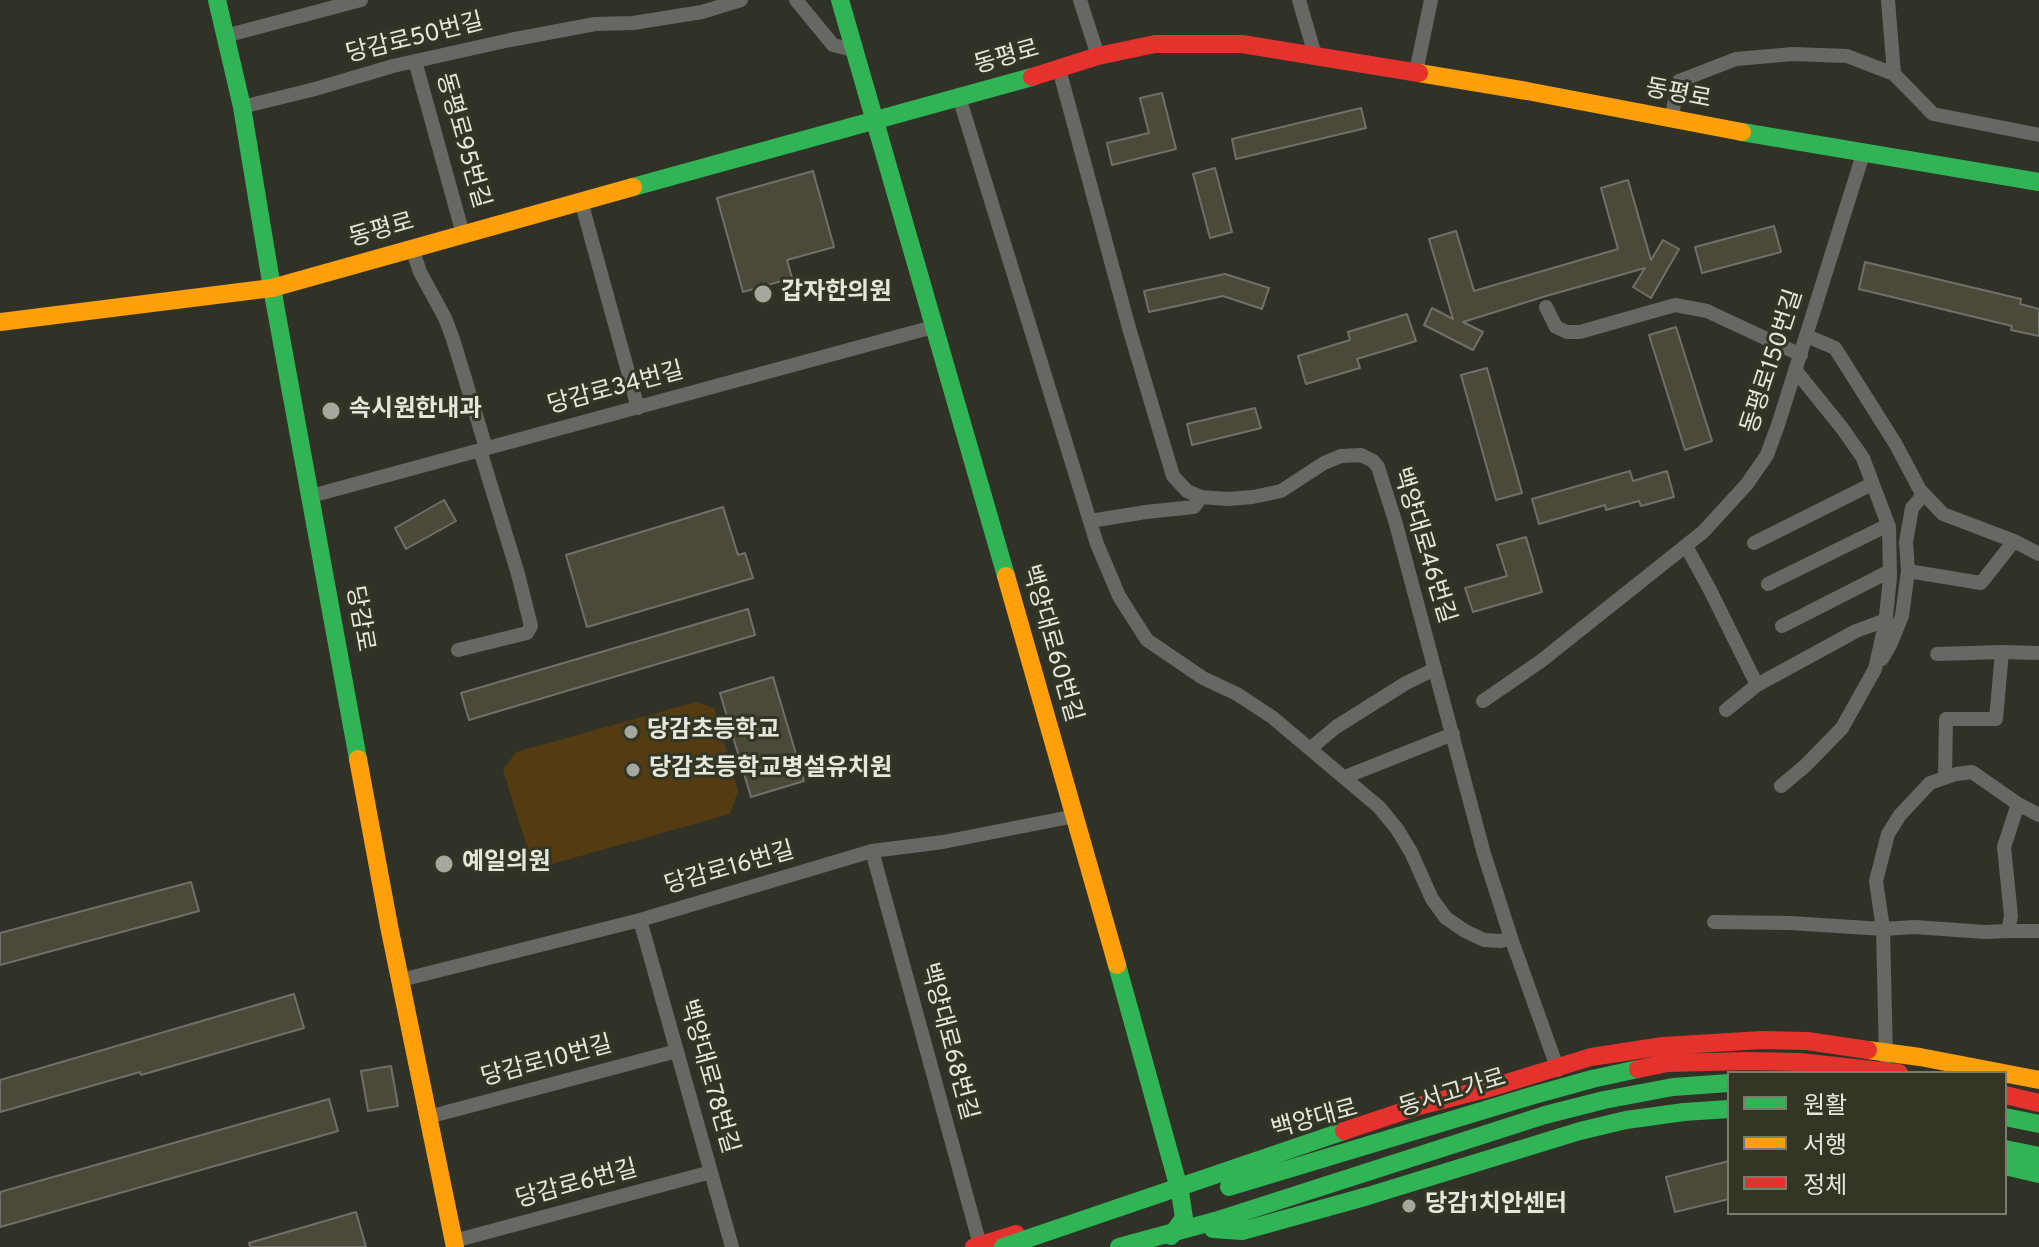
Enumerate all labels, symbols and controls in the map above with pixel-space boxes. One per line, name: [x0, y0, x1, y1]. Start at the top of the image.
street label: 당감로50번길: [343, 9, 487, 71]
street label: 동평로: [971, 36, 1043, 82]
street label: 동평로95번길: [428, 70, 494, 212]
street label: 동평로: [1643, 76, 1713, 116]
street label: 동평로: [346, 209, 418, 255]
place label: 갑자한의원: [781, 280, 891, 308]
marker: 갑자한의원: [752, 283, 774, 305]
street label: 동평로150번길: [1737, 286, 1811, 438]
street label: 당감로34번길: [545, 358, 687, 422]
place label: 속시원한내과: [349, 397, 481, 425]
marker: 속시원한내과: [320, 400, 342, 422]
street label: 백양대로46번길: [1385, 464, 1459, 628]
street label: 백양대로60번길: [1014, 562, 1086, 726]
street label: 당감로: [338, 584, 378, 654]
place label: 당감초등학교: [647, 718, 779, 746]
marker: 당감초등학교: [622, 723, 640, 741]
place label: 당감초등학교병설유치원: [649, 756, 892, 784]
marker: 당감초등학교병설유치원: [624, 761, 642, 779]
street label: 당감로16번길: [662, 838, 798, 902]
place label: 예일의원: [462, 850, 550, 878]
marker: 예일의원: [433, 853, 455, 875]
street label: 백양대로68번길: [912, 960, 982, 1124]
street label: 백양대로78번길: [671, 997, 743, 1157]
street label: 당감로10번길: [478, 1032, 616, 1094]
street label: 동서고가로: [1396, 1065, 1510, 1125]
legend: [1727, 1071, 2007, 1215]
text: 원활: [1803, 1092, 1847, 1122]
street label: 백양대로: [1269, 1096, 1361, 1146]
text: 서행: [1803, 1132, 1847, 1162]
street label: 당감로6번길: [513, 1156, 641, 1216]
text: 정체: [1803, 1172, 1847, 1202]
place label: 당감1치안센터: [1425, 1192, 1567, 1220]
marker: 당감1치안센터: [1400, 1197, 1418, 1215]

